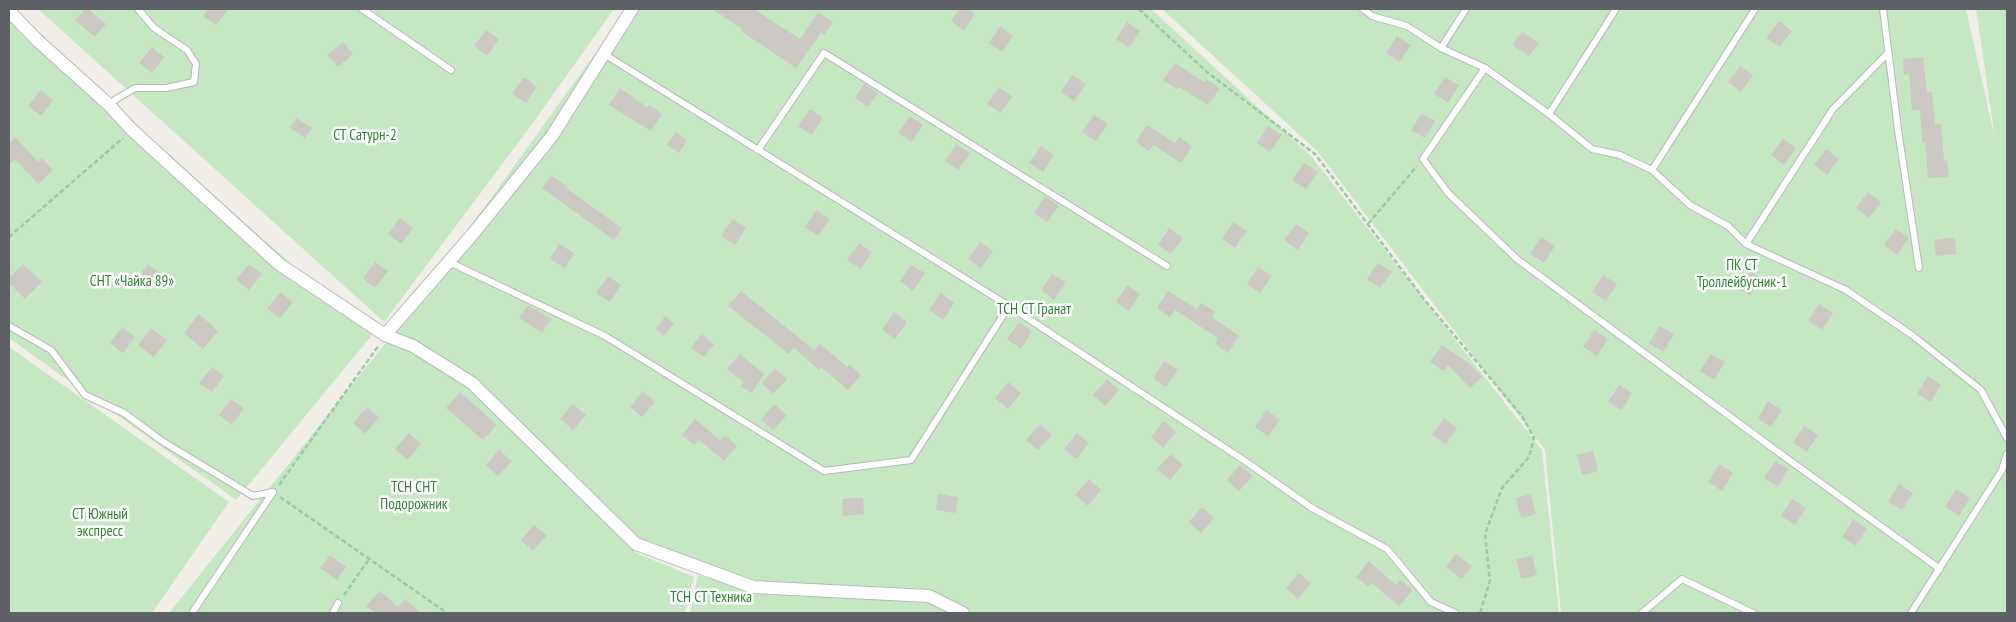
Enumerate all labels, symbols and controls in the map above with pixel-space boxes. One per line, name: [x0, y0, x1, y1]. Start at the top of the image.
park label: СТ Сатурн-2: [333, 125, 397, 144]
park label: ПК СТ Троллейбусник-1: [1697, 255, 1787, 291]
park label: СНТ «Чайка 89»: [90, 271, 174, 290]
park label: ТСН СТ Гранат: [997, 299, 1071, 318]
park label: ТСН СНТ Подорожник: [380, 477, 448, 513]
park label: СТ Южный экспресс: [72, 504, 128, 540]
park label: ТСН СТ Техника: [670, 587, 752, 606]

